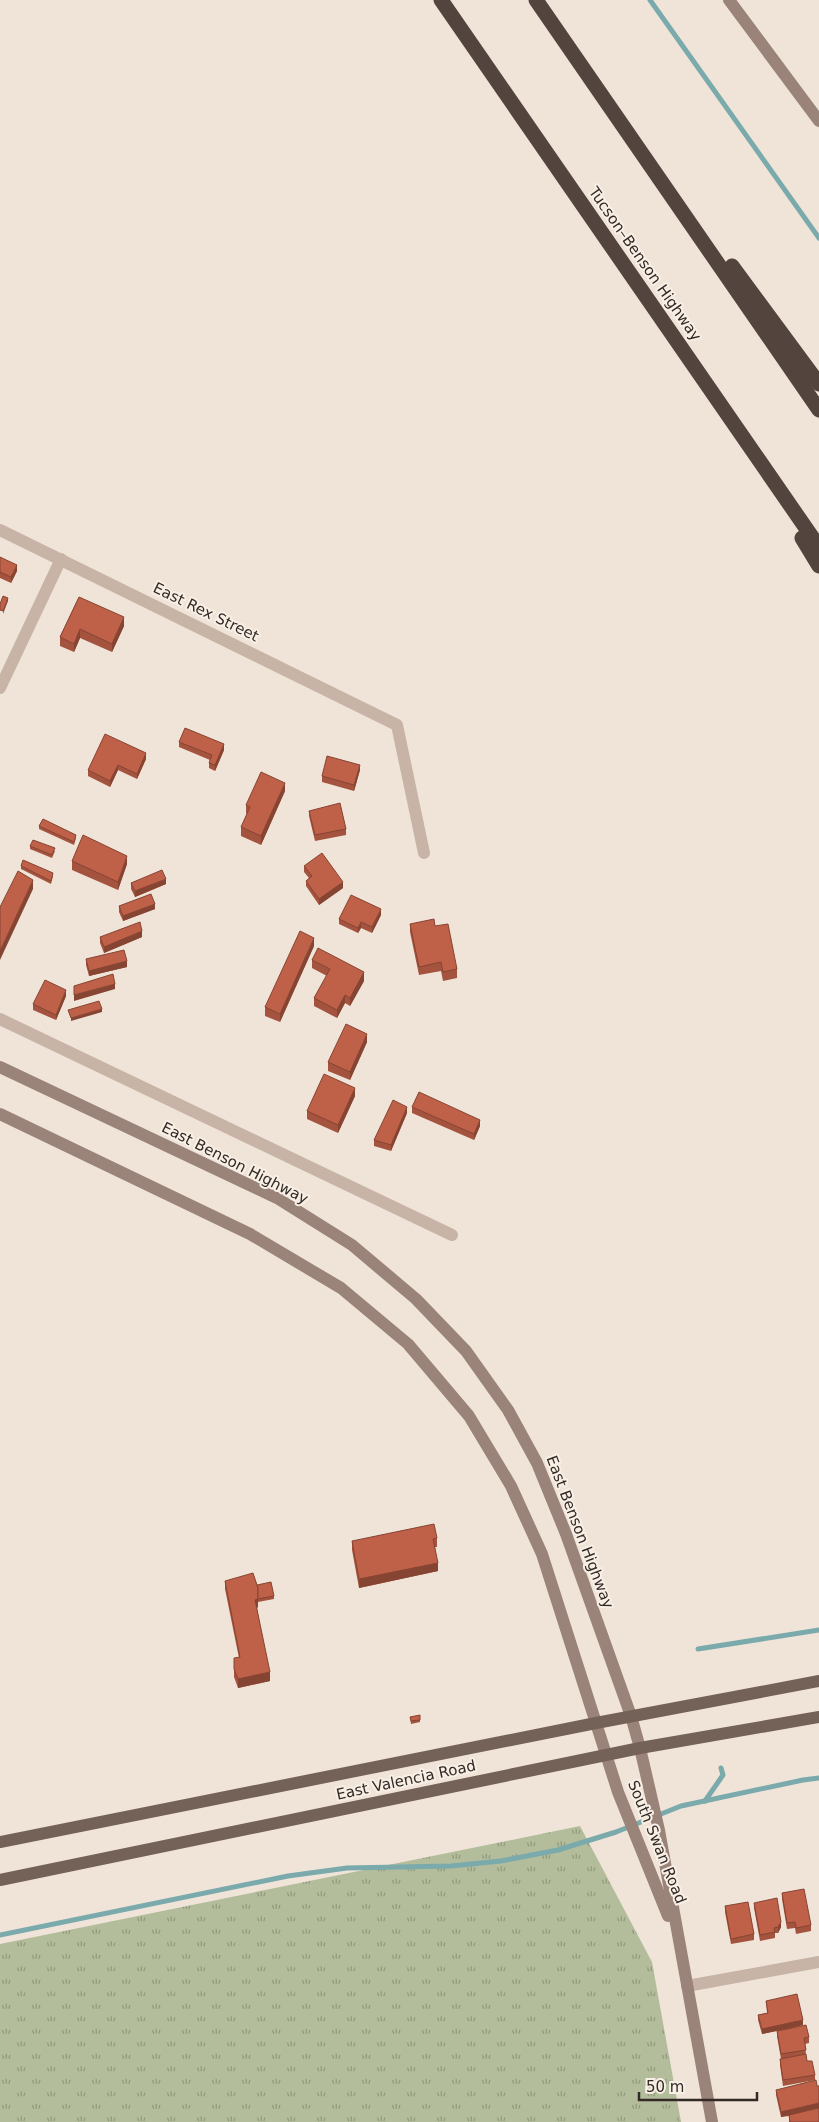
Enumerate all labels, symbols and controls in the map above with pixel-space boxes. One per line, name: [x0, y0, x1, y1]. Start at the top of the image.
street label: Tucson–Benson Highway: [584, 183, 705, 345]
street label: East Rex Street: [150, 579, 262, 645]
street label: East Benson Highway: [159, 1118, 311, 1208]
street label: East Benson Highway: [543, 1453, 618, 1611]
street label: East Valencia Road: [335, 1756, 477, 1804]
street label: South Swan Road: [624, 1778, 690, 1906]
scale bar: [639, 2070, 756, 2102]
text: 50 m: [646, 2078, 684, 2096]

